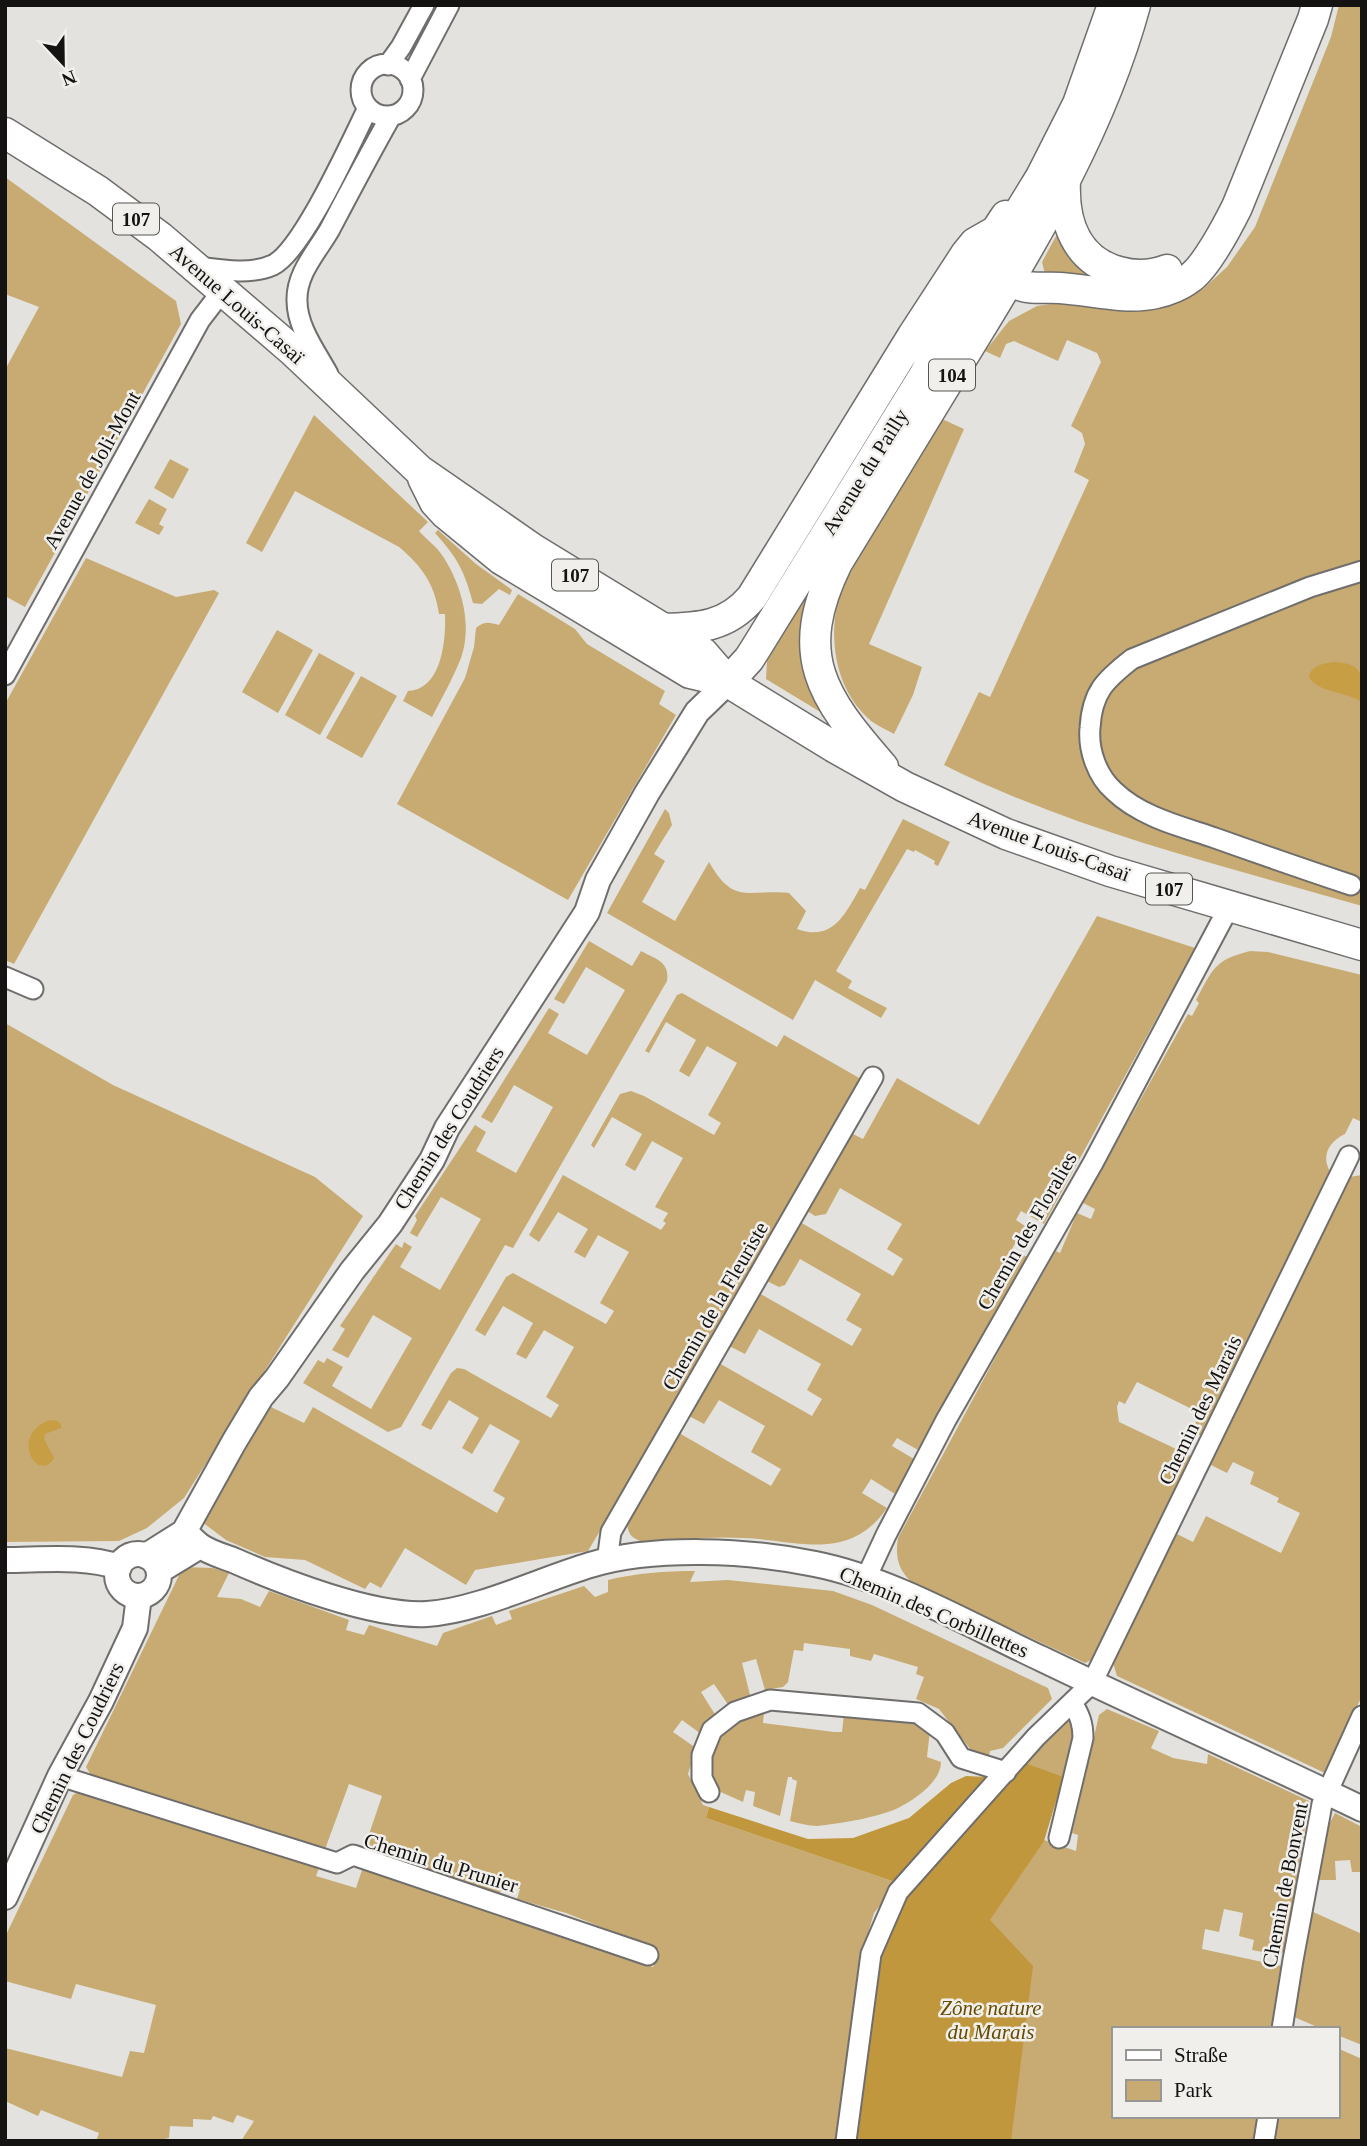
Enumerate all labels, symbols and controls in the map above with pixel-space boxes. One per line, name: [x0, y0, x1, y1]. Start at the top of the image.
north arrow: [28, 28, 98, 98]
text: N: [59, 66, 79, 91]
road number: 107: [113, 204, 159, 234]
street label: Avenue Louis-Casaï: [165, 239, 309, 369]
road number: 104: [929, 360, 975, 390]
street label: Avenue de Joli-Mont: [39, 387, 145, 553]
street label: Avenue du Pailly: [817, 404, 914, 540]
road number: 107: [552, 560, 598, 590]
street label: Avenue Louis-Casaï: [965, 806, 1133, 886]
road number: 107: [1146, 874, 1192, 904]
street label: Chemin des Coudriers: [389, 1042, 509, 1214]
street label: Chemin des Floralies: [972, 1148, 1082, 1314]
street label: Chemin de la Fleuriste: [657, 1217, 773, 1395]
street label: Chemin des Marais: [1153, 1331, 1247, 1489]
street label: Chemin des Corbillettes: [836, 1561, 1032, 1663]
street label: Chemin des Coudriers: [25, 1658, 129, 1838]
street label: Chemin de Bonvent: [1257, 1800, 1313, 1970]
street label: Chemin du Prunier: [361, 1828, 521, 1898]
park label: Zône nature du Marais: [940, 1996, 1042, 2044]
legend: [1112, 2027, 1339, 2118]
text: Straße: [1174, 2043, 1228, 2067]
text: Park: [1174, 2078, 1213, 2102]

